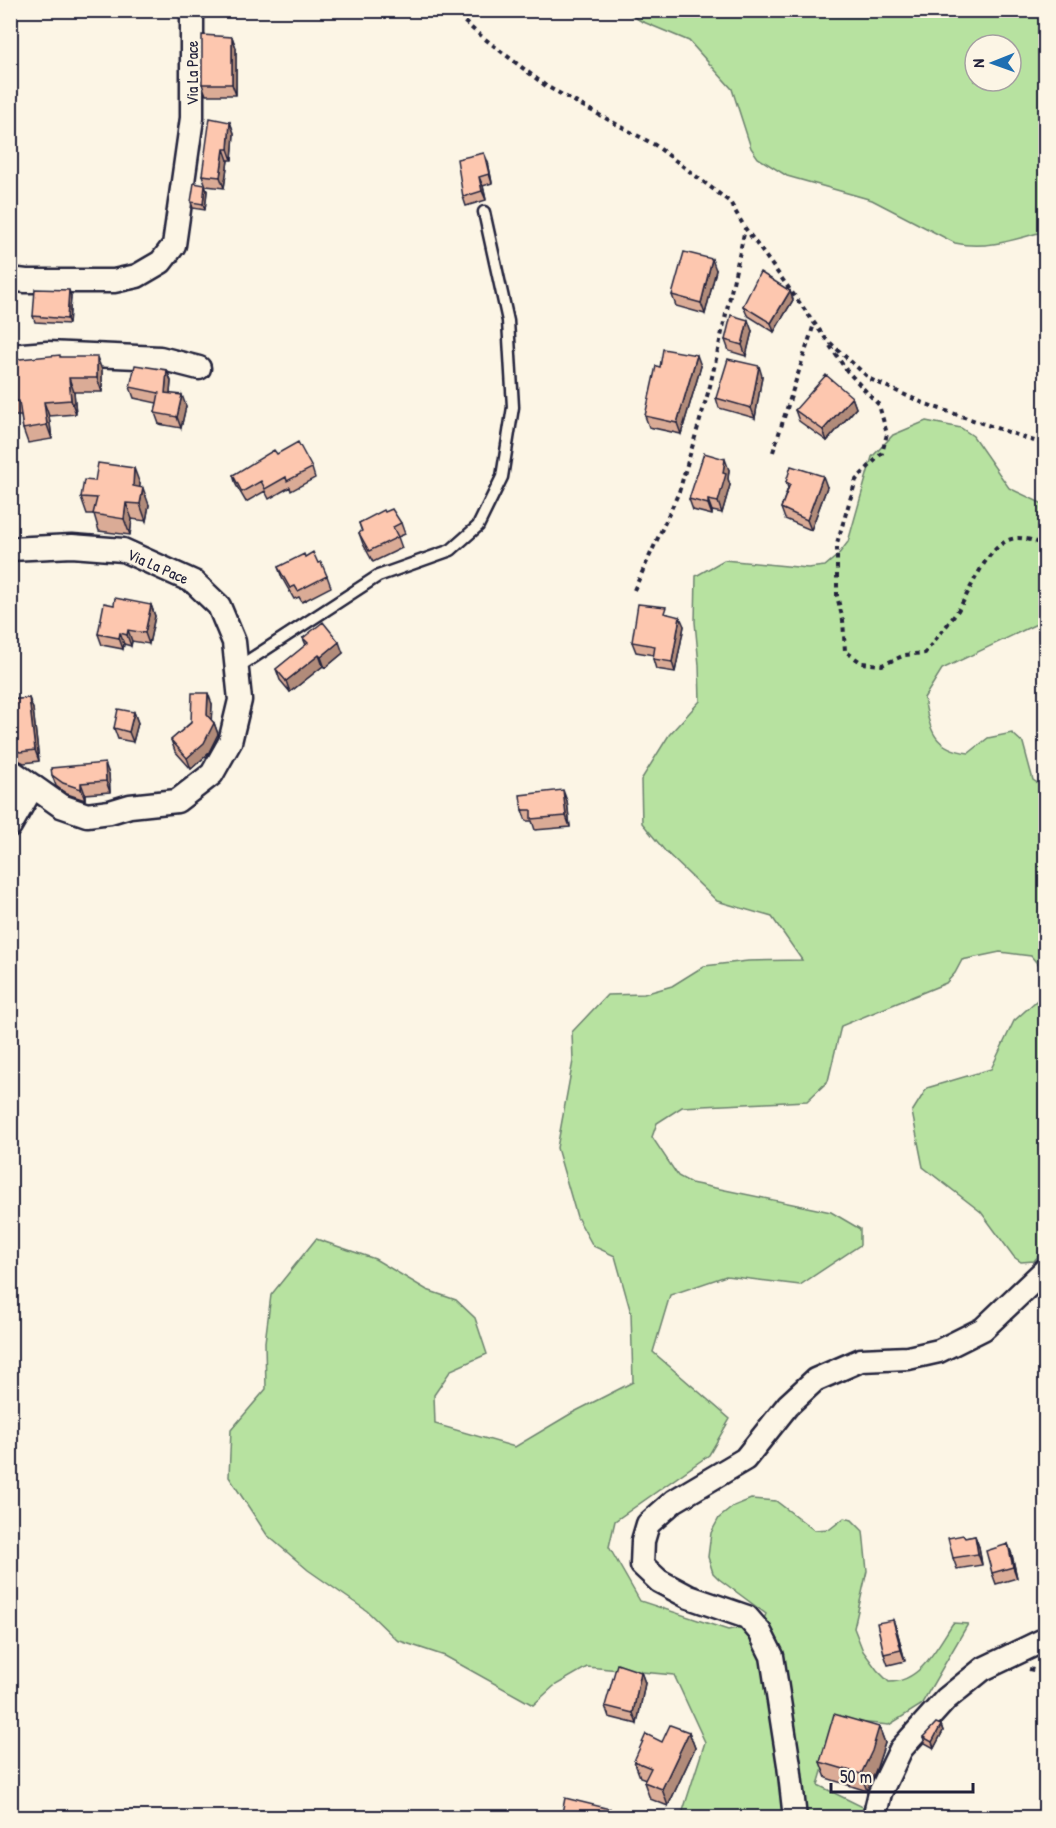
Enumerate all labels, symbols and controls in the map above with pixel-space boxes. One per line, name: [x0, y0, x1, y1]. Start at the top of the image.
north arrow: [963, 33, 1023, 93]
street label: Via La Pace: [181, 40, 203, 105]
text: N: [967, 58, 989, 68]
street label: Via La Pace: [124, 543, 193, 590]
scale bar: [831, 1756, 974, 1794]
text: 50 m: [840, 1764, 872, 1789]

